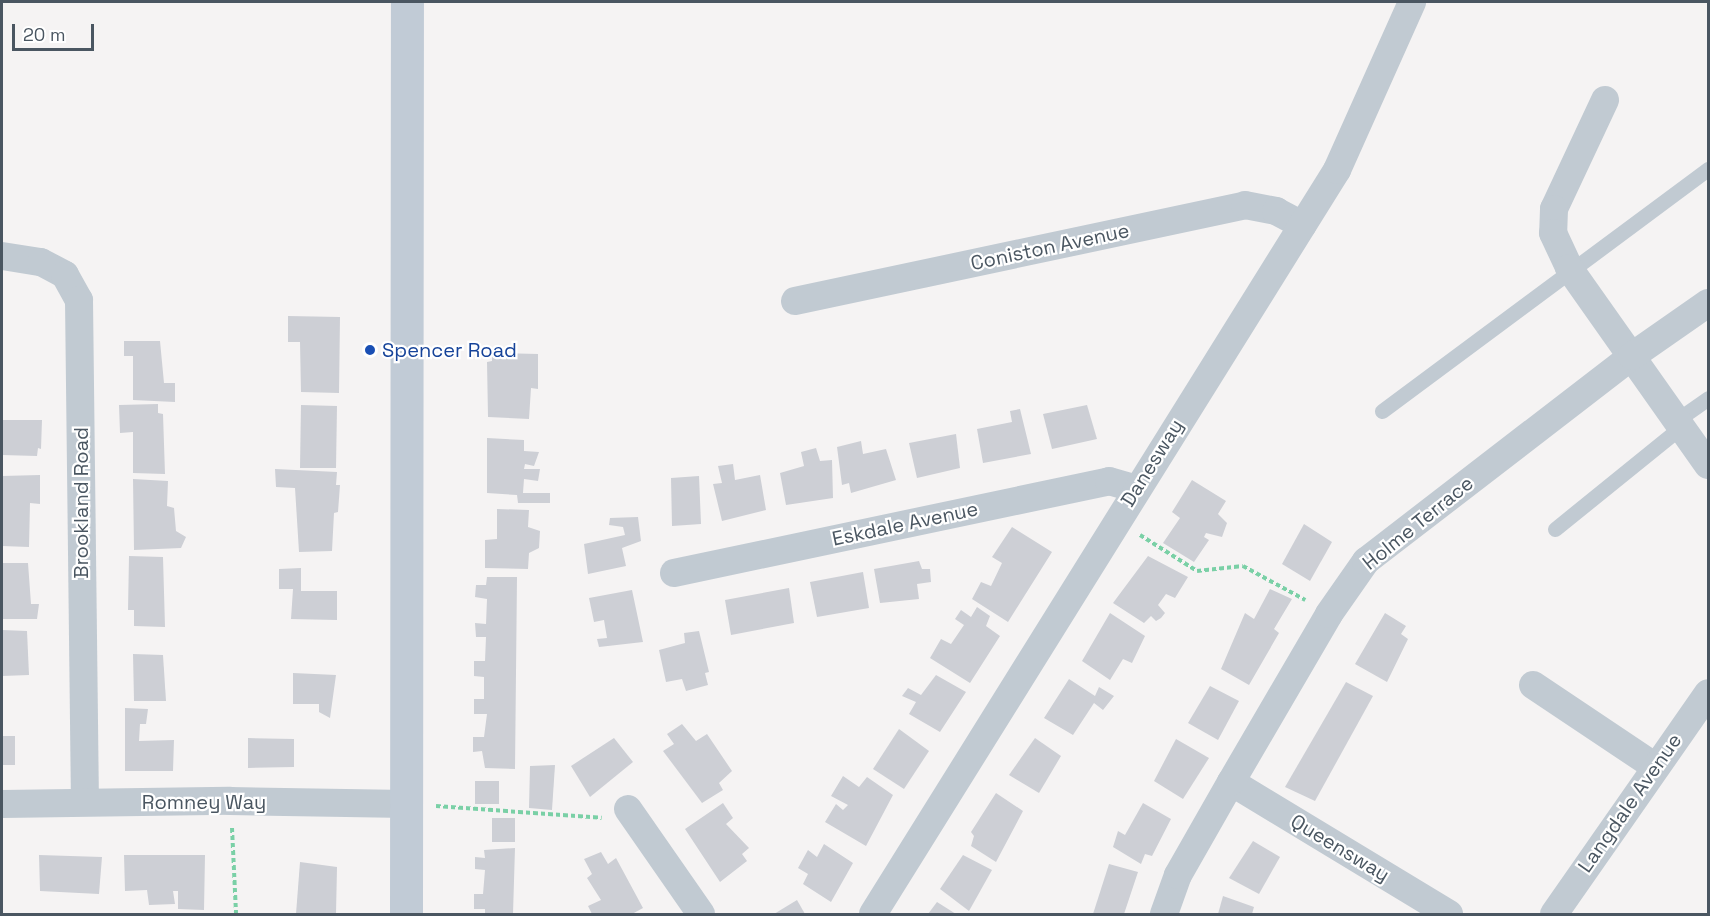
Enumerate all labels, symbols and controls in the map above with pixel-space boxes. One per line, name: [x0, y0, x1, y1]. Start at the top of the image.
scale bar: [15, 12, 98, 50]
text: 20 m: [23, 23, 66, 46]
street label: Coniston Avenue: [968, 218, 1132, 276]
place label: Spencer Road: [382, 338, 517, 362]
marker: Spencer Road: [363, 343, 377, 357]
street label: Danesway: [1116, 415, 1188, 511]
street label: Brookland Road: [69, 427, 93, 579]
street label: Holme Terrace: [1358, 471, 1478, 575]
street label: Eskdale Avenue: [830, 497, 980, 551]
street label: Langdale Avenue: [1573, 729, 1687, 877]
street label: Romney Way: [142, 790, 266, 814]
street label: Queensway: [1286, 809, 1394, 887]

